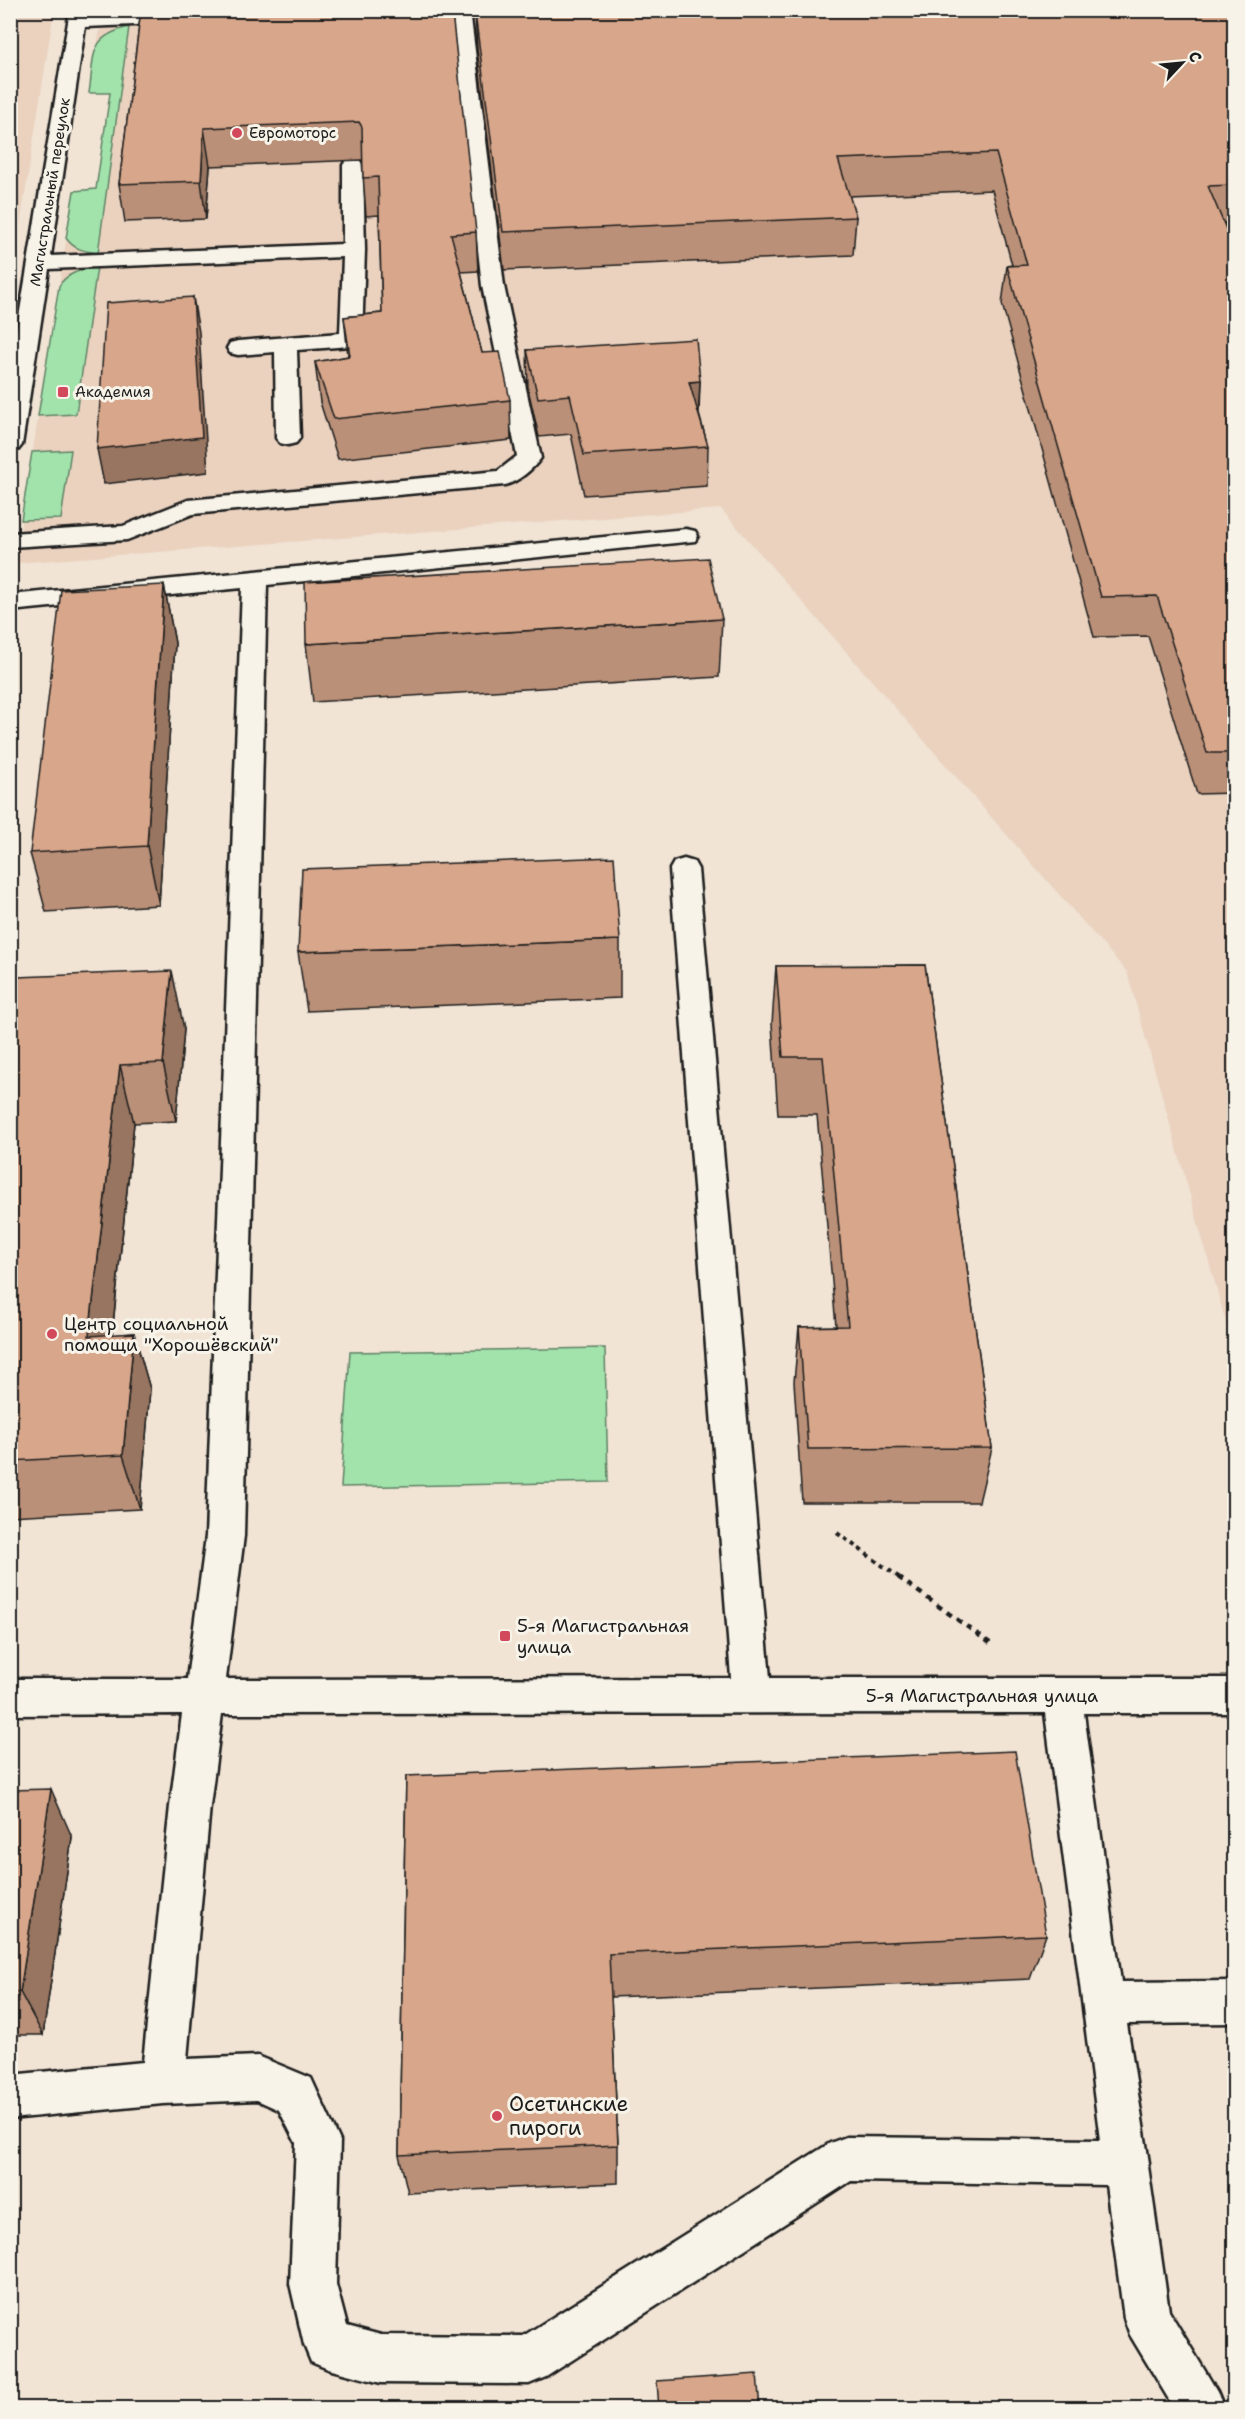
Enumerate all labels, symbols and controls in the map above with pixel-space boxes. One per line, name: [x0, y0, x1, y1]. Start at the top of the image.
north arrow: [1152, 33, 1212, 93]
text: С: [1183, 48, 1207, 66]
street label: Магистральный переулок: [25, 96, 75, 288]
place label: Евромоторс: [249, 123, 336, 143]
marker: Евромоторс: [230, 126, 244, 140]
place label: Академия: [75, 382, 151, 402]
marker: Академия: [56, 385, 70, 399]
place label: Центр социальной помощи "Хорошёвский": [64, 1312, 279, 1357]
marker: Центр социальной помощи "Хорошёвский": [45, 1327, 59, 1341]
place label: 5-я Магистральная улица: [517, 1614, 689, 1659]
marker: 5-я Магистральная улица: [498, 1629, 512, 1643]
street label: 5-я Магистральная улица: [866, 1684, 1098, 1708]
place label: Осетинские пироги: [509, 2090, 628, 2142]
marker: Осетинские пироги: [490, 2109, 504, 2123]

